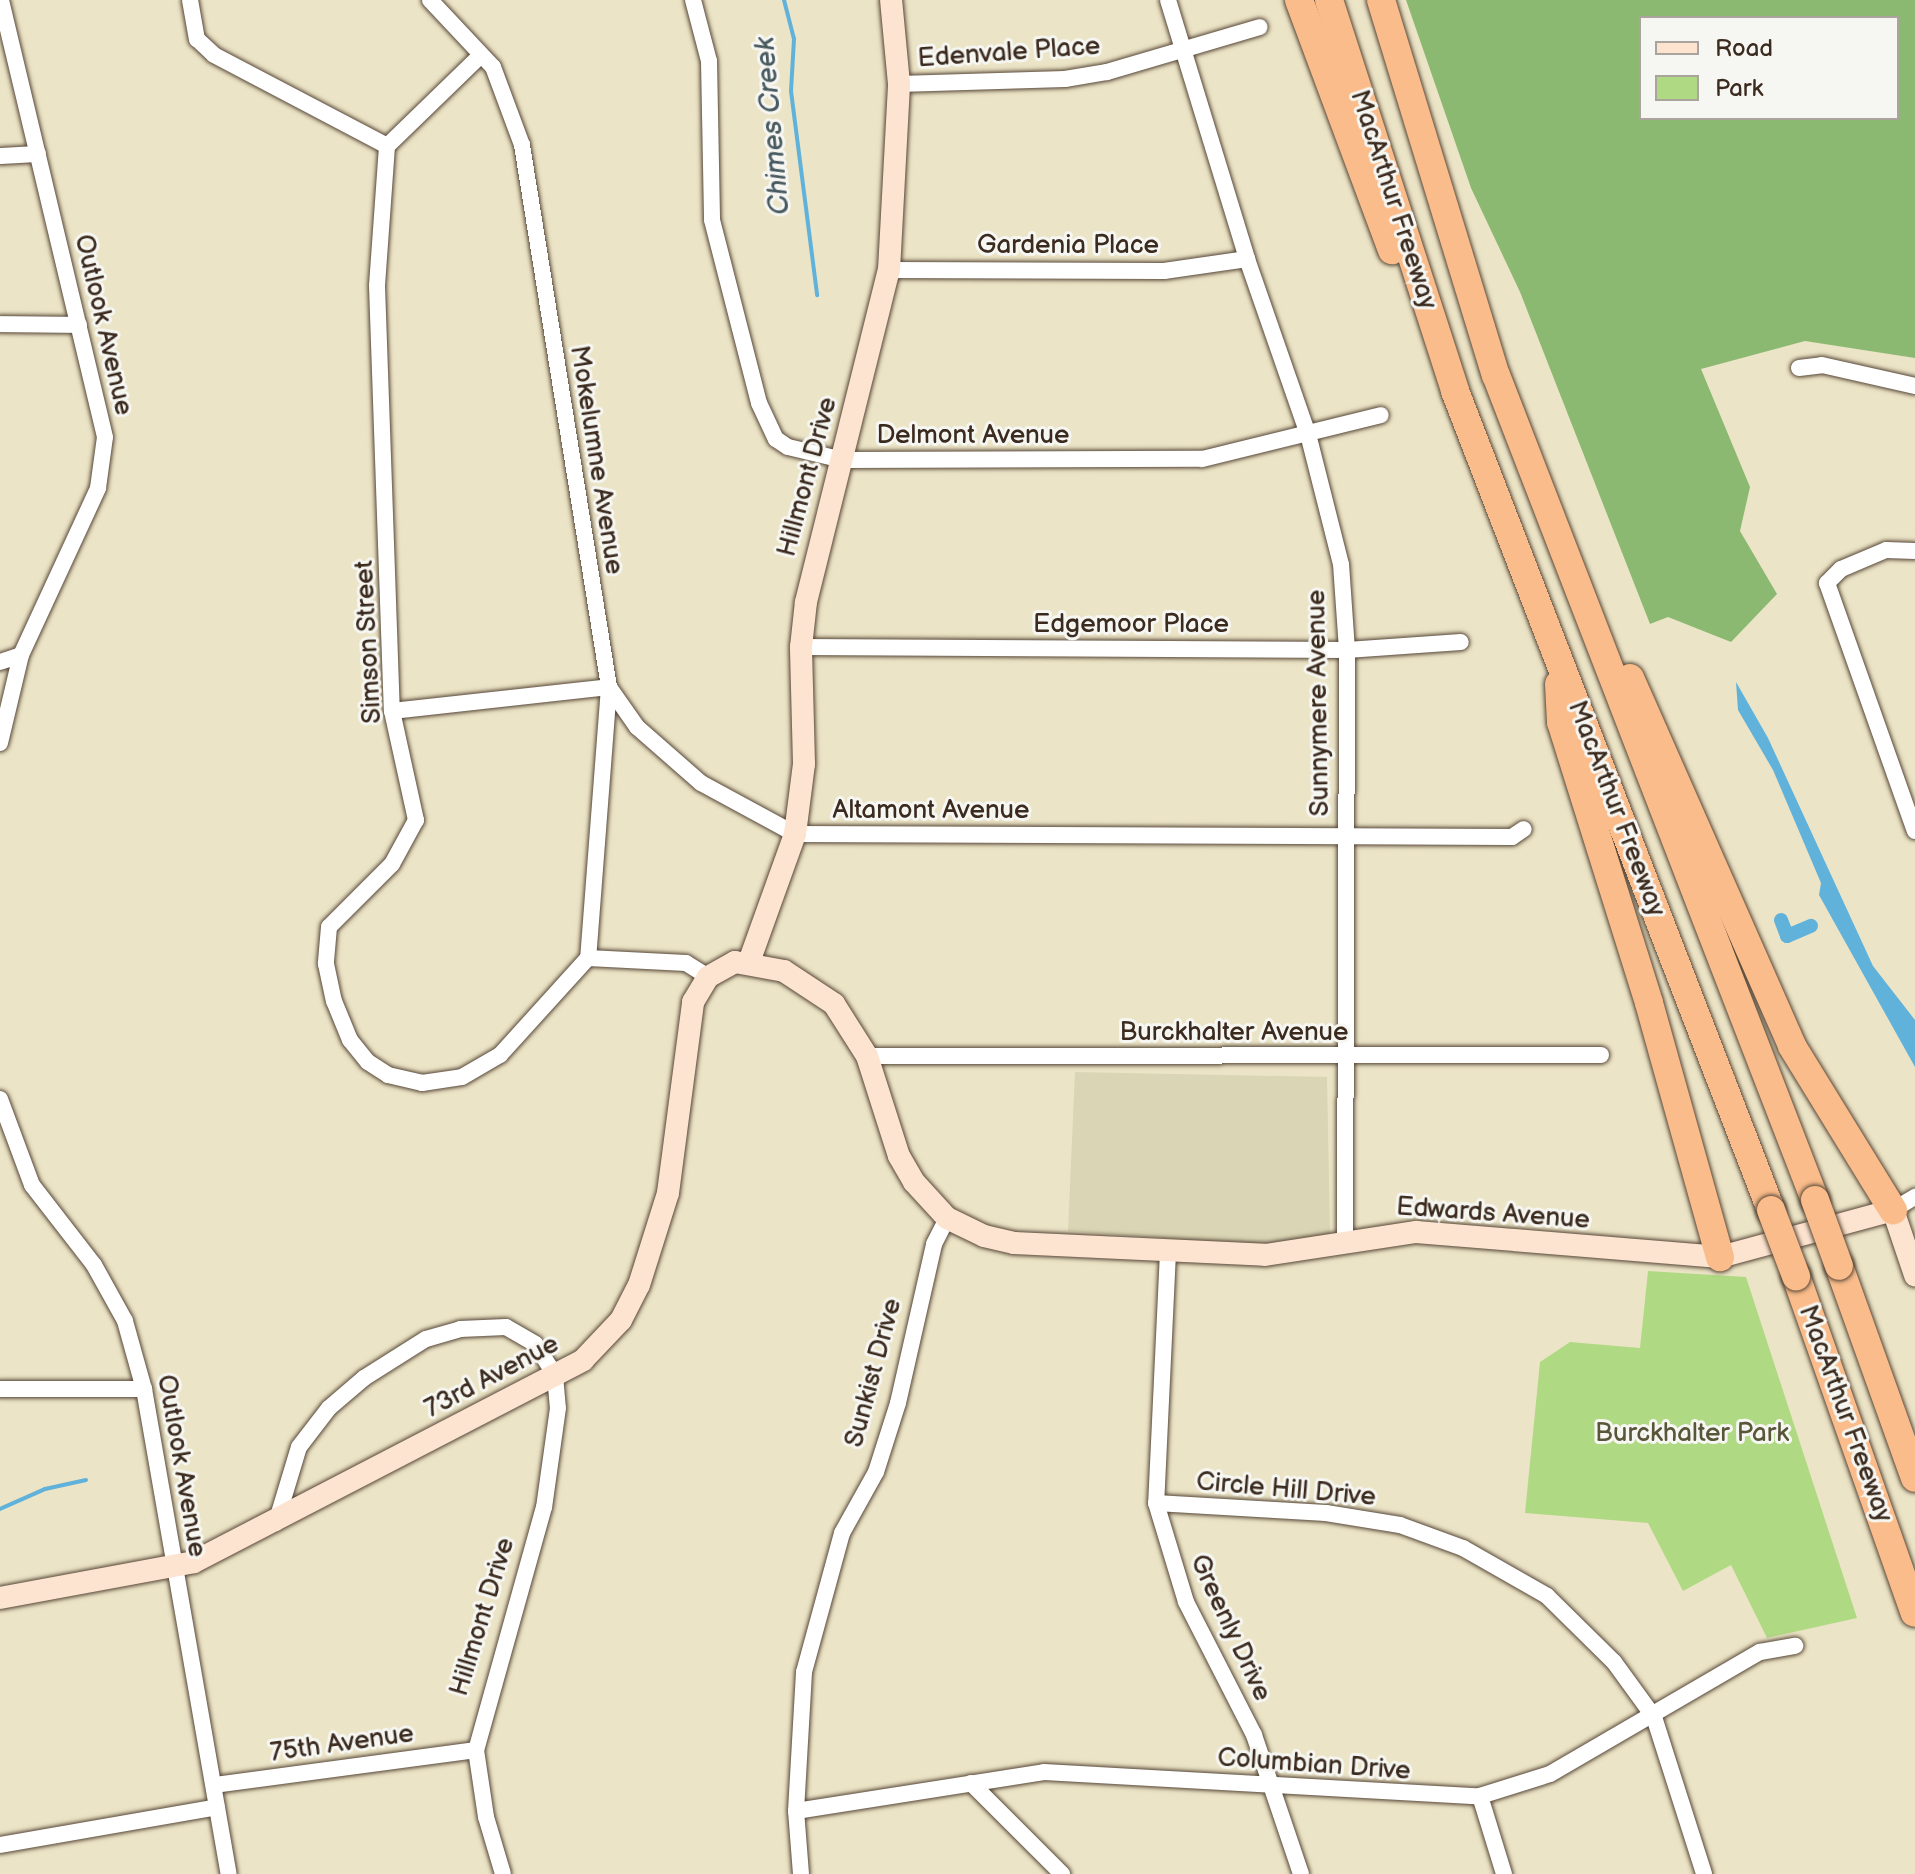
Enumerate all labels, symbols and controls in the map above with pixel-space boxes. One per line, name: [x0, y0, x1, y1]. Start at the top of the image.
legend: [1639, 16, 1899, 120]
street label: Edenvale Place: [917, 31, 1101, 75]
text: Road: [1715, 34, 1773, 63]
water label: Chimes Creek: [748, 36, 798, 216]
text: Park: [1715, 74, 1763, 103]
street label: MacArthur Freeway: [1343, 86, 1443, 314]
street label: Gardenia Place: [977, 230, 1159, 262]
street label: Outlook Avenue: [67, 232, 139, 418]
street label: Mokelumne Avenue: [563, 343, 629, 577]
street label: Hillmont Drive: [772, 394, 844, 560]
street label: Delmont Avenue: [877, 420, 1069, 452]
street label: Simson Street: [349, 559, 389, 725]
street label: Sunnymere Avenue: [1301, 589, 1337, 817]
street label: Edgemoor Place: [1033, 609, 1229, 641]
street label: MacArthur Freeway: [1560, 697, 1672, 921]
street label: Altamont Avenue: [833, 795, 1029, 827]
street label: Burckhalter Avenue: [1120, 1017, 1348, 1049]
street label: Edwards Avenue: [1395, 1192, 1591, 1236]
street label: Sunkist Drive: [839, 1295, 909, 1451]
street label: MacArthur Freeway: [1791, 1301, 1899, 1527]
street label: 73rd Avenue: [420, 1329, 564, 1425]
street label: Outlook Avenue: [150, 1372, 212, 1560]
park label: Burckhalter Park: [1595, 1418, 1789, 1450]
street label: Circle Hill Drive: [1195, 1467, 1377, 1513]
street label: Hillmont Drive: [444, 1534, 522, 1700]
street label: Greenly Drive: [1182, 1549, 1278, 1707]
street label: 75th Avenue: [268, 1719, 416, 1769]
street label: Columbian Drive: [1216, 1743, 1412, 1787]

